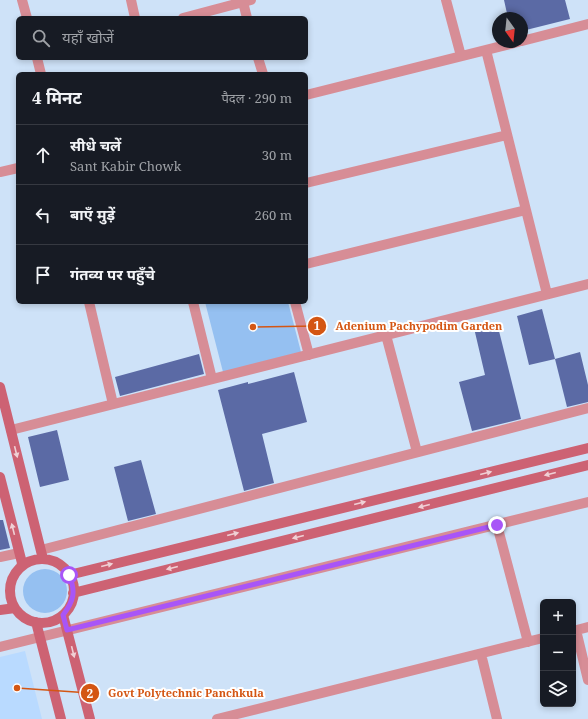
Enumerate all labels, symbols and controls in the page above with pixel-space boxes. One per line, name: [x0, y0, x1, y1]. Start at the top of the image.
north arrow: [492, 12, 528, 48]
search box: [16, 16, 308, 60]
icon: search: [30, 27, 52, 49]
text: यहाँ खोजें: [62, 27, 114, 47]
text: 4 मिनट: [32, 86, 82, 109]
text: पैदल · 290 m: [221, 89, 292, 107]
text: सीधे चलें: [70, 135, 121, 155]
icon: ahead: [32, 144, 54, 166]
text: 30 m: [262, 146, 292, 164]
text: Sant Kabir Chowk: [70, 157, 181, 175]
icon: left: [32, 204, 54, 226]
text: बाएँ मुड़ें: [70, 204, 115, 224]
text: 260 m: [255, 206, 292, 224]
icon: arrive: [32, 264, 54, 286]
text: गंतव्य पर पहुँचे: [70, 264, 155, 284]
callout: Adenium Pachypodim Garden: [307, 315, 510, 338]
text: 1: [314, 317, 321, 334]
text: Adenium Pachypodim Garden: [336, 318, 503, 333]
one-way arrow: [14, 446, 20, 458]
one-way arrow: [480, 469, 492, 475]
one-way arrow: [544, 472, 556, 478]
one-way arrow: [354, 500, 366, 506]
one-way arrow: [418, 503, 430, 509]
route end: [488, 516, 506, 534]
one-way arrow: [10, 522, 16, 534]
one-way arrow: [227, 531, 240, 537]
one-way arrow: [292, 534, 304, 540]
one-way arrow: [101, 562, 113, 568]
one-way arrow: [165, 565, 177, 571]
route start: [60, 566, 78, 584]
map controls: [540, 599, 576, 707]
button: +: [540, 599, 576, 635]
button: −: [540, 635, 576, 671]
one-way arrow: [70, 646, 76, 658]
button: layers: [540, 671, 576, 707]
callout: Govt Polytechnic Panchkula: [80, 682, 272, 705]
text: 2: [87, 685, 94, 702]
text: Govt Polytechnic Panchkula: [108, 685, 264, 700]

